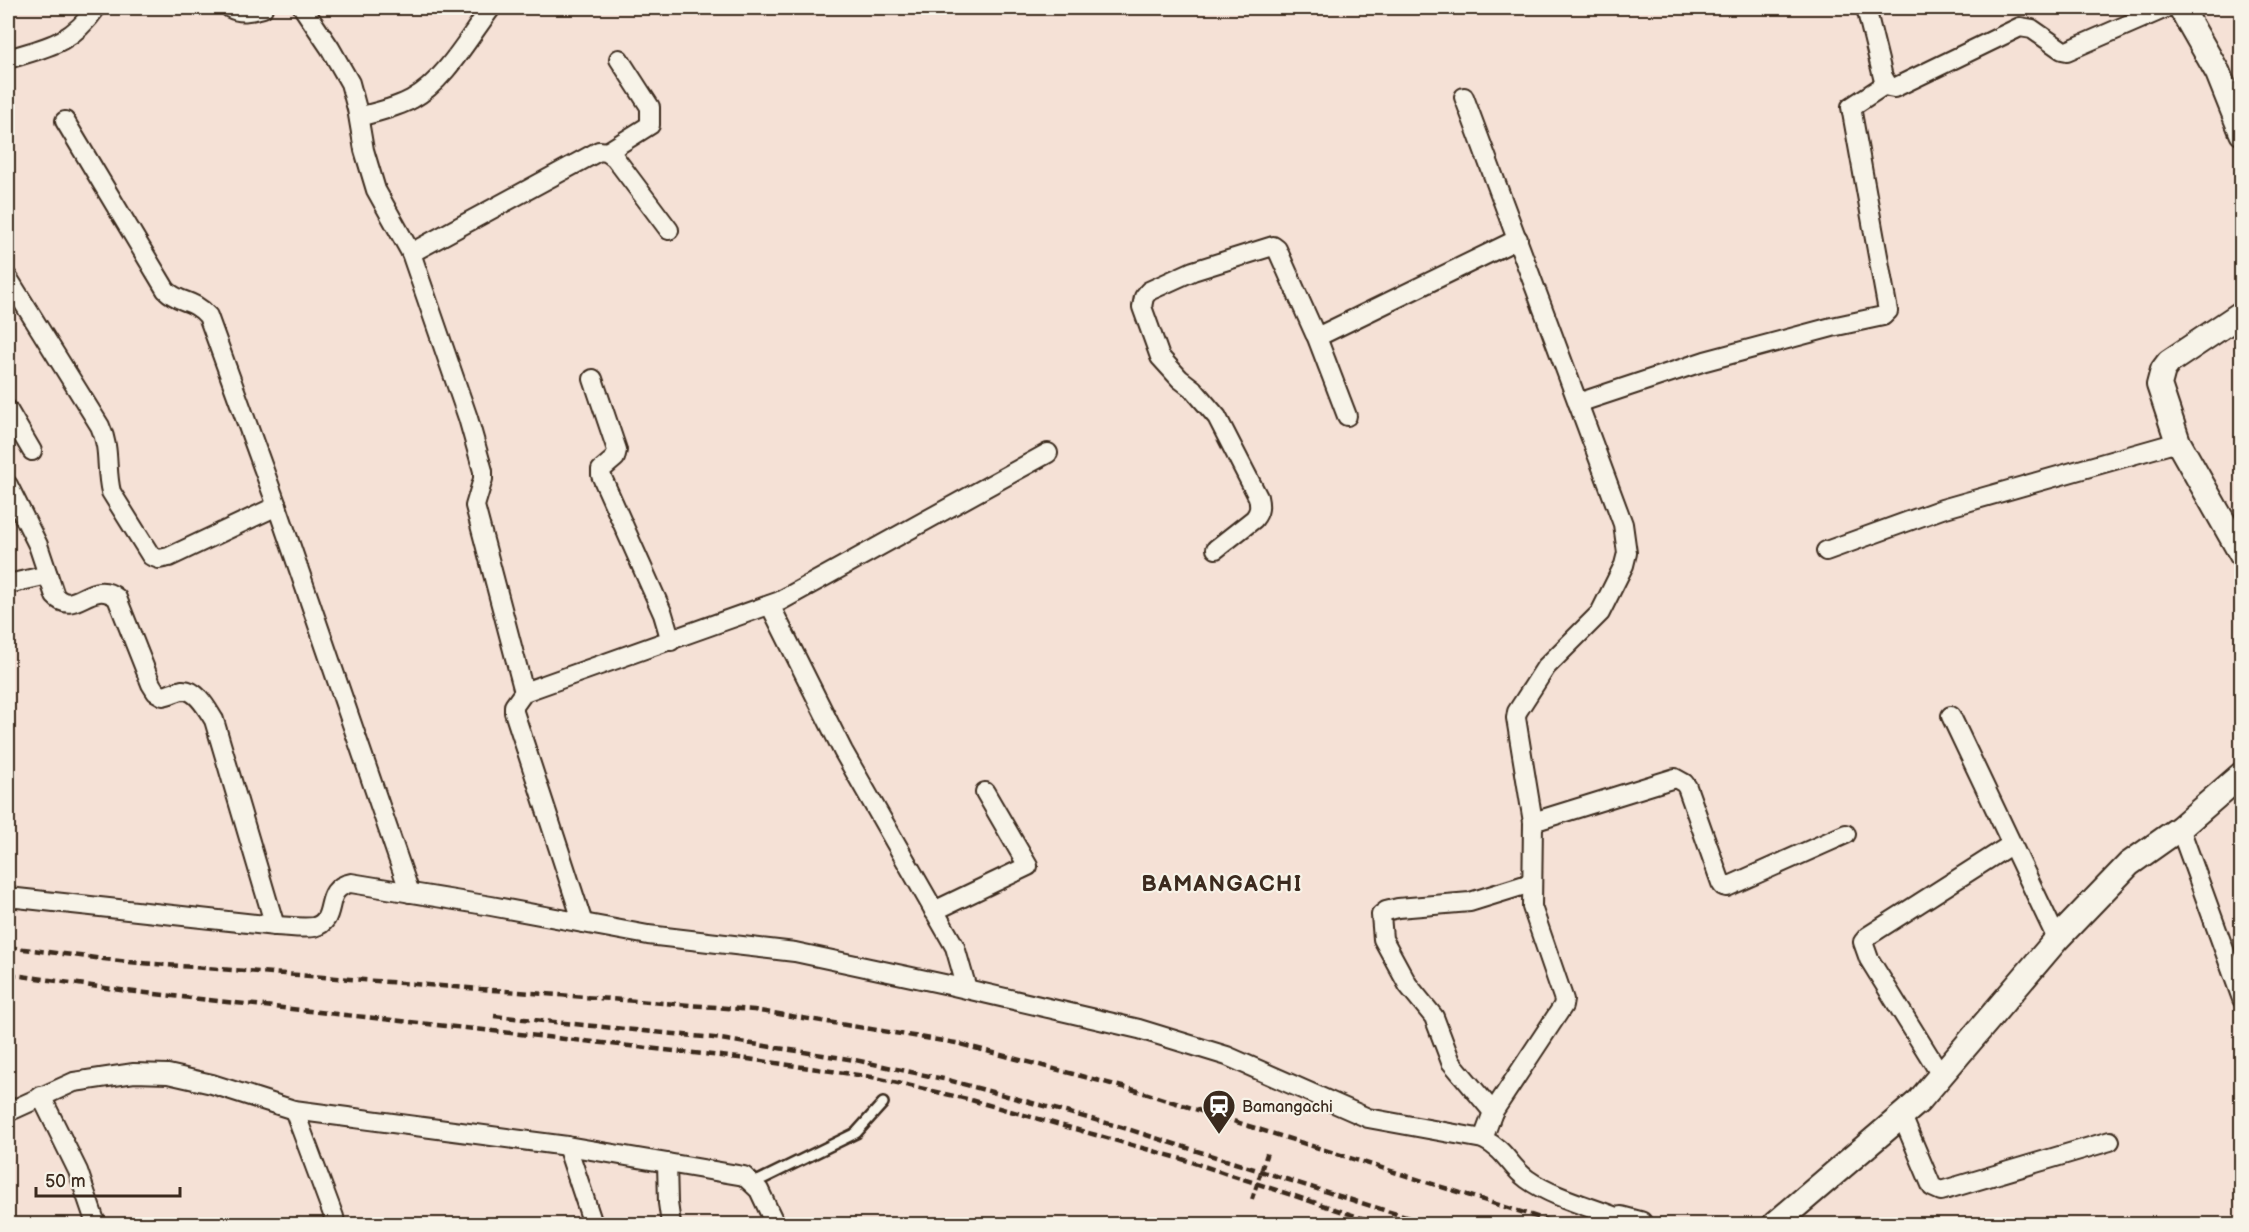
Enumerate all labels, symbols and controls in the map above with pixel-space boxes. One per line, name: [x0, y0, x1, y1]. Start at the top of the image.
district label: BAMANGACHI: [1141, 871, 1303, 898]
station icon: Bamangachi: [1201, 1088, 1237, 1135]
place label: Bamangachi: [1242, 1098, 1333, 1117]
scale bar: [36, 1160, 180, 1198]
text: 50 m: [45, 1171, 86, 1192]

